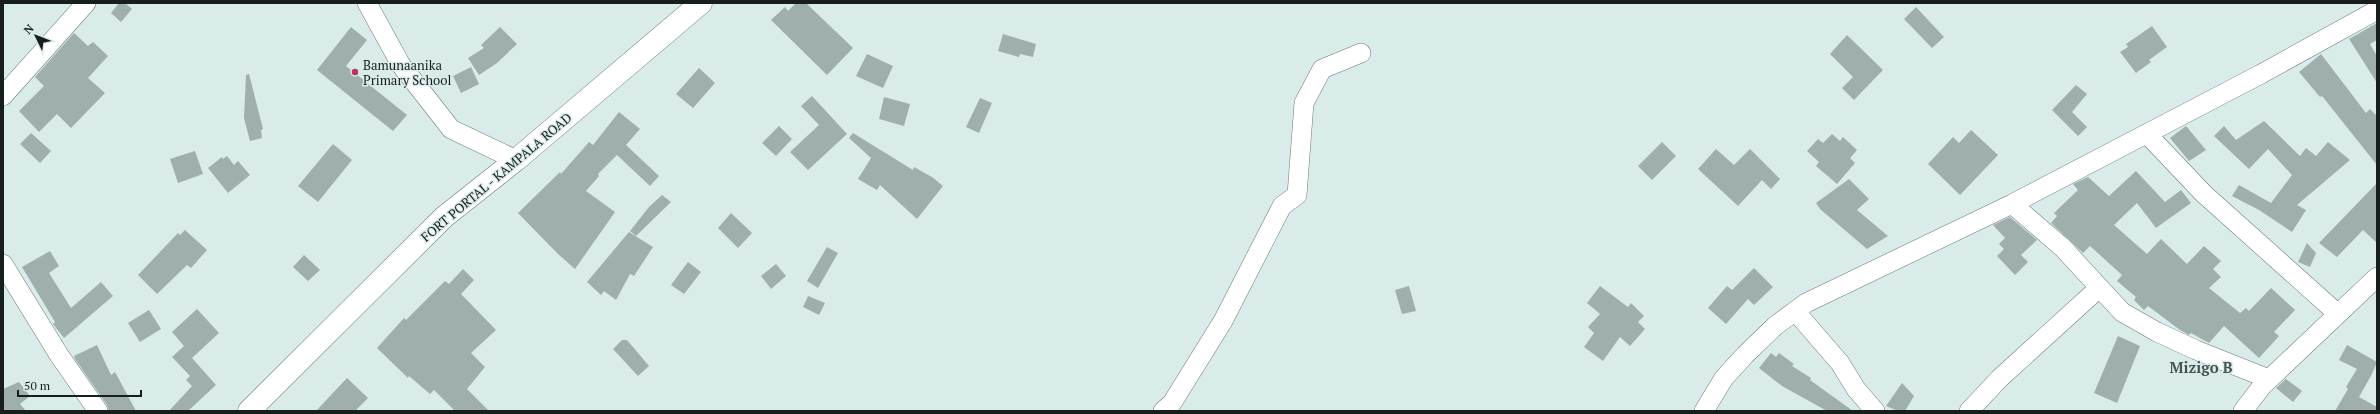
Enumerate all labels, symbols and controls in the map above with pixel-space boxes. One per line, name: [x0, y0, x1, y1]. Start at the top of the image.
north arrow: [16, 16, 56, 56]
text: N: [21, 21, 37, 37]
place label: Bamunaanika Primary School: [363, 56, 451, 89]
marker: Bamunaanika Primary School: [350, 67, 360, 77]
street label: FORT PORTAL - KAMPALA ROAD: [417, 108, 575, 246]
district label: Mizigo B: [2170, 357, 2233, 377]
scale bar: [18, 372, 141, 398]
text: 50 m: [24, 378, 51, 393]

